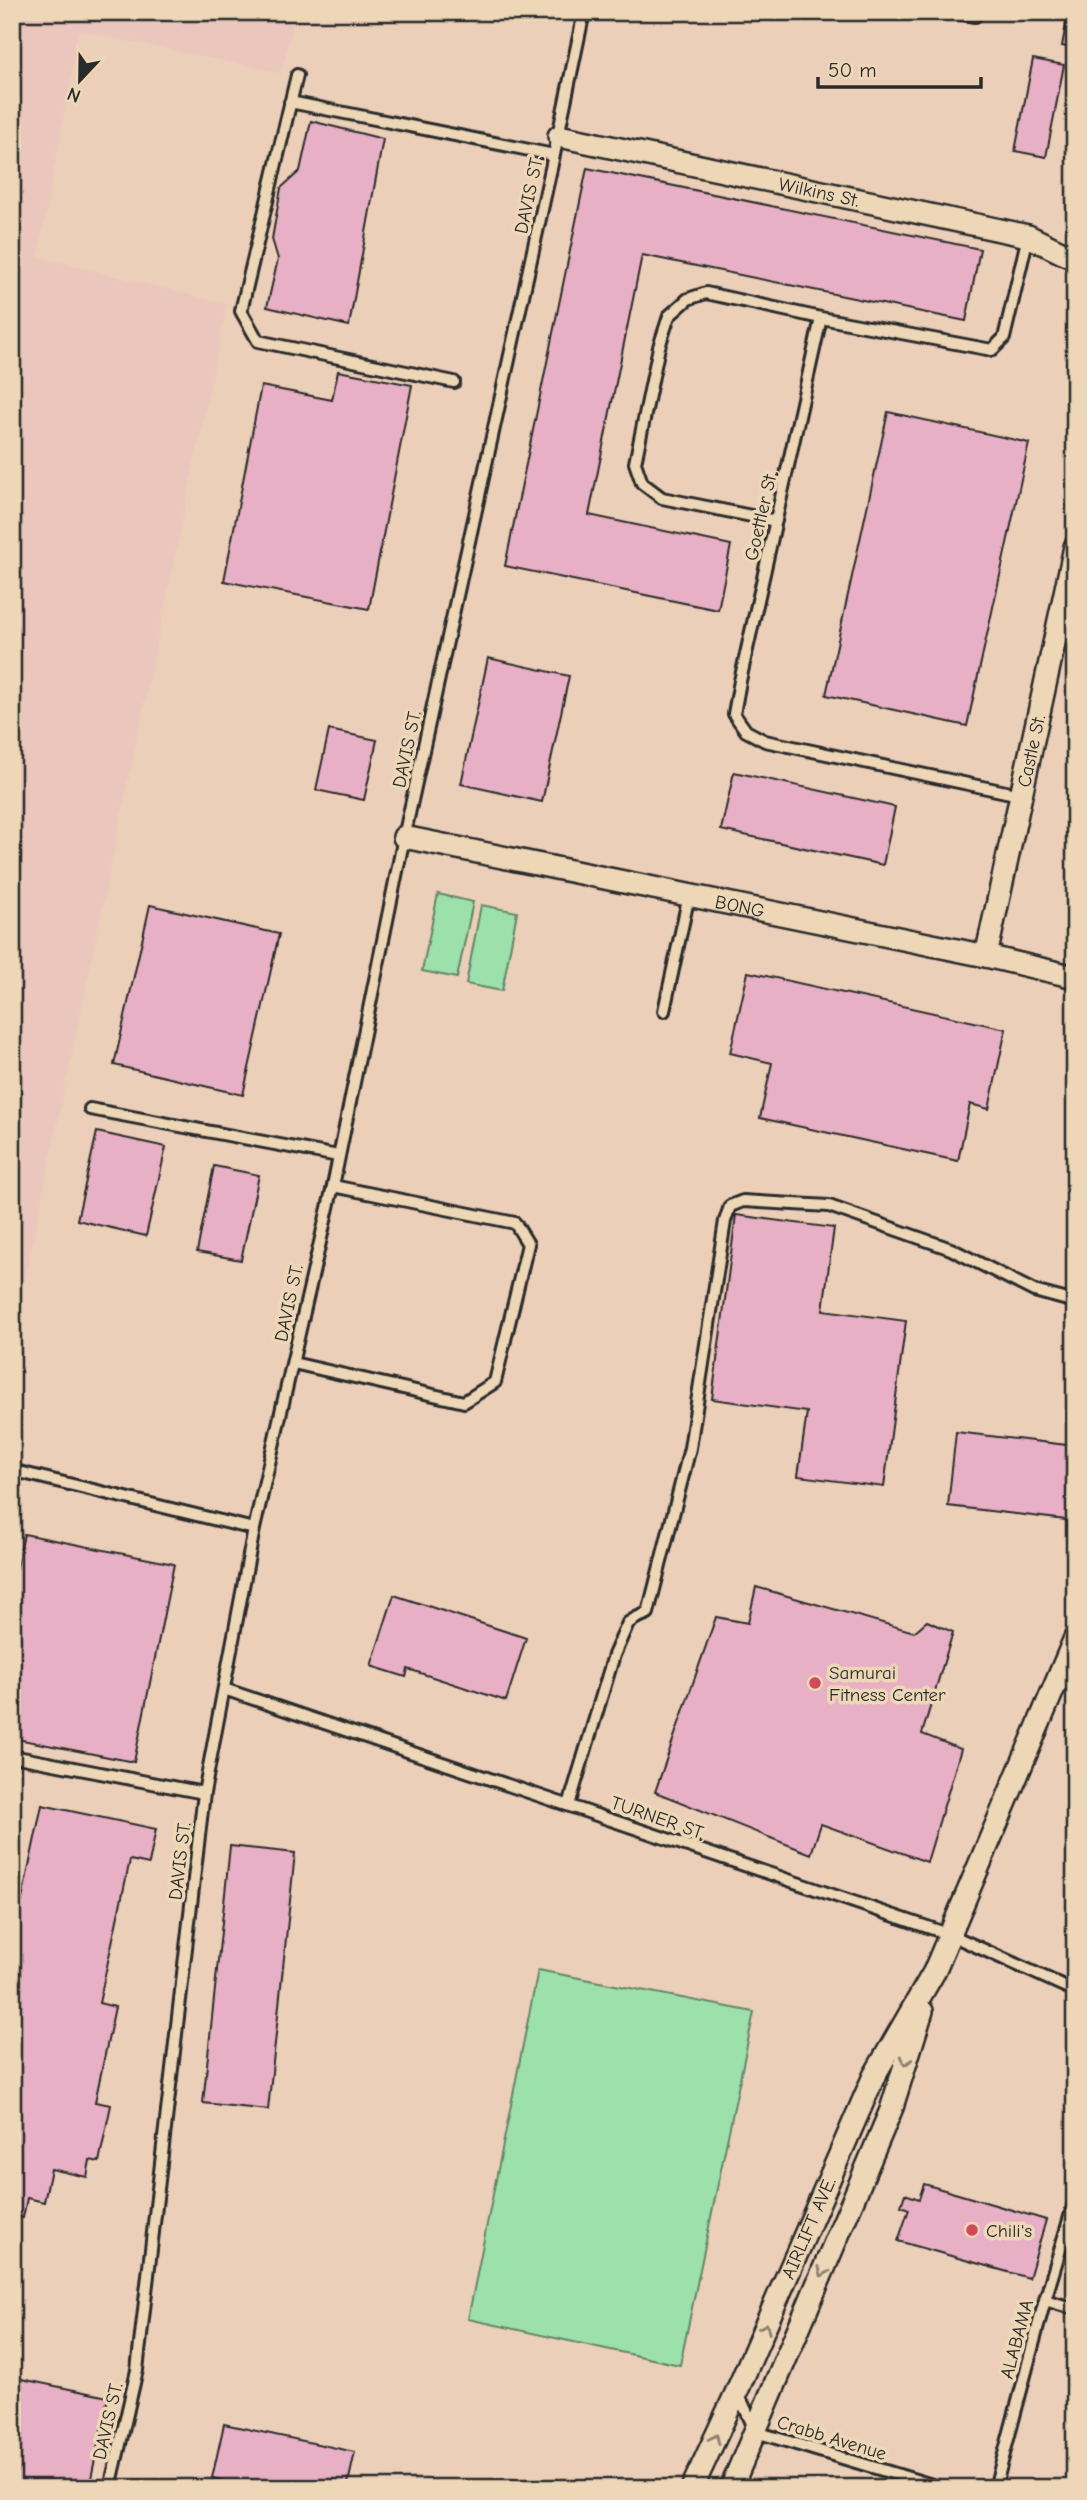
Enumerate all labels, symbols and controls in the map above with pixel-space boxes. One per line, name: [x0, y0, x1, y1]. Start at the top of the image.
north arrow: [46, 46, 116, 116]
scale bar: [818, 46, 980, 90]
text: 50 m: [828, 58, 877, 82]
text: N: [64, 82, 84, 107]
street label: DAVIS ST.: [510, 155, 548, 236]
street label: Wilkins St.: [776, 173, 861, 212]
street label: Goettler St.: [740, 470, 782, 563]
street label: DAVIS ST.: [388, 709, 426, 790]
street label: Castle St.: [1013, 713, 1050, 789]
street label: BONG: [713, 891, 767, 922]
street label: DAVIS ST.: [270, 1263, 308, 1344]
place label: Samurai Fitness Center: [829, 1662, 946, 1706]
marker: Samurai Fitness Center: [807, 1675, 823, 1691]
street label: TURNER ST.: [608, 1792, 707, 1844]
street label: DAVIS ST.: [164, 1821, 196, 1901]
one-way arrow: [900, 2055, 915, 2067]
street label: AIRLIFT AVE.: [777, 2174, 841, 2282]
place label: Chili's: [986, 2220, 1032, 2242]
marker: Chili's: [964, 2222, 980, 2238]
one-way arrow: [817, 2265, 831, 2278]
street label: ALABAMA: [996, 2297, 1038, 2381]
one-way arrow: [756, 2323, 770, 2335]
street label: DAVIS ST.: [88, 2381, 128, 2462]
street label: Crabb Avenue: [774, 2411, 889, 2465]
one-way arrow: [707, 2434, 721, 2446]

